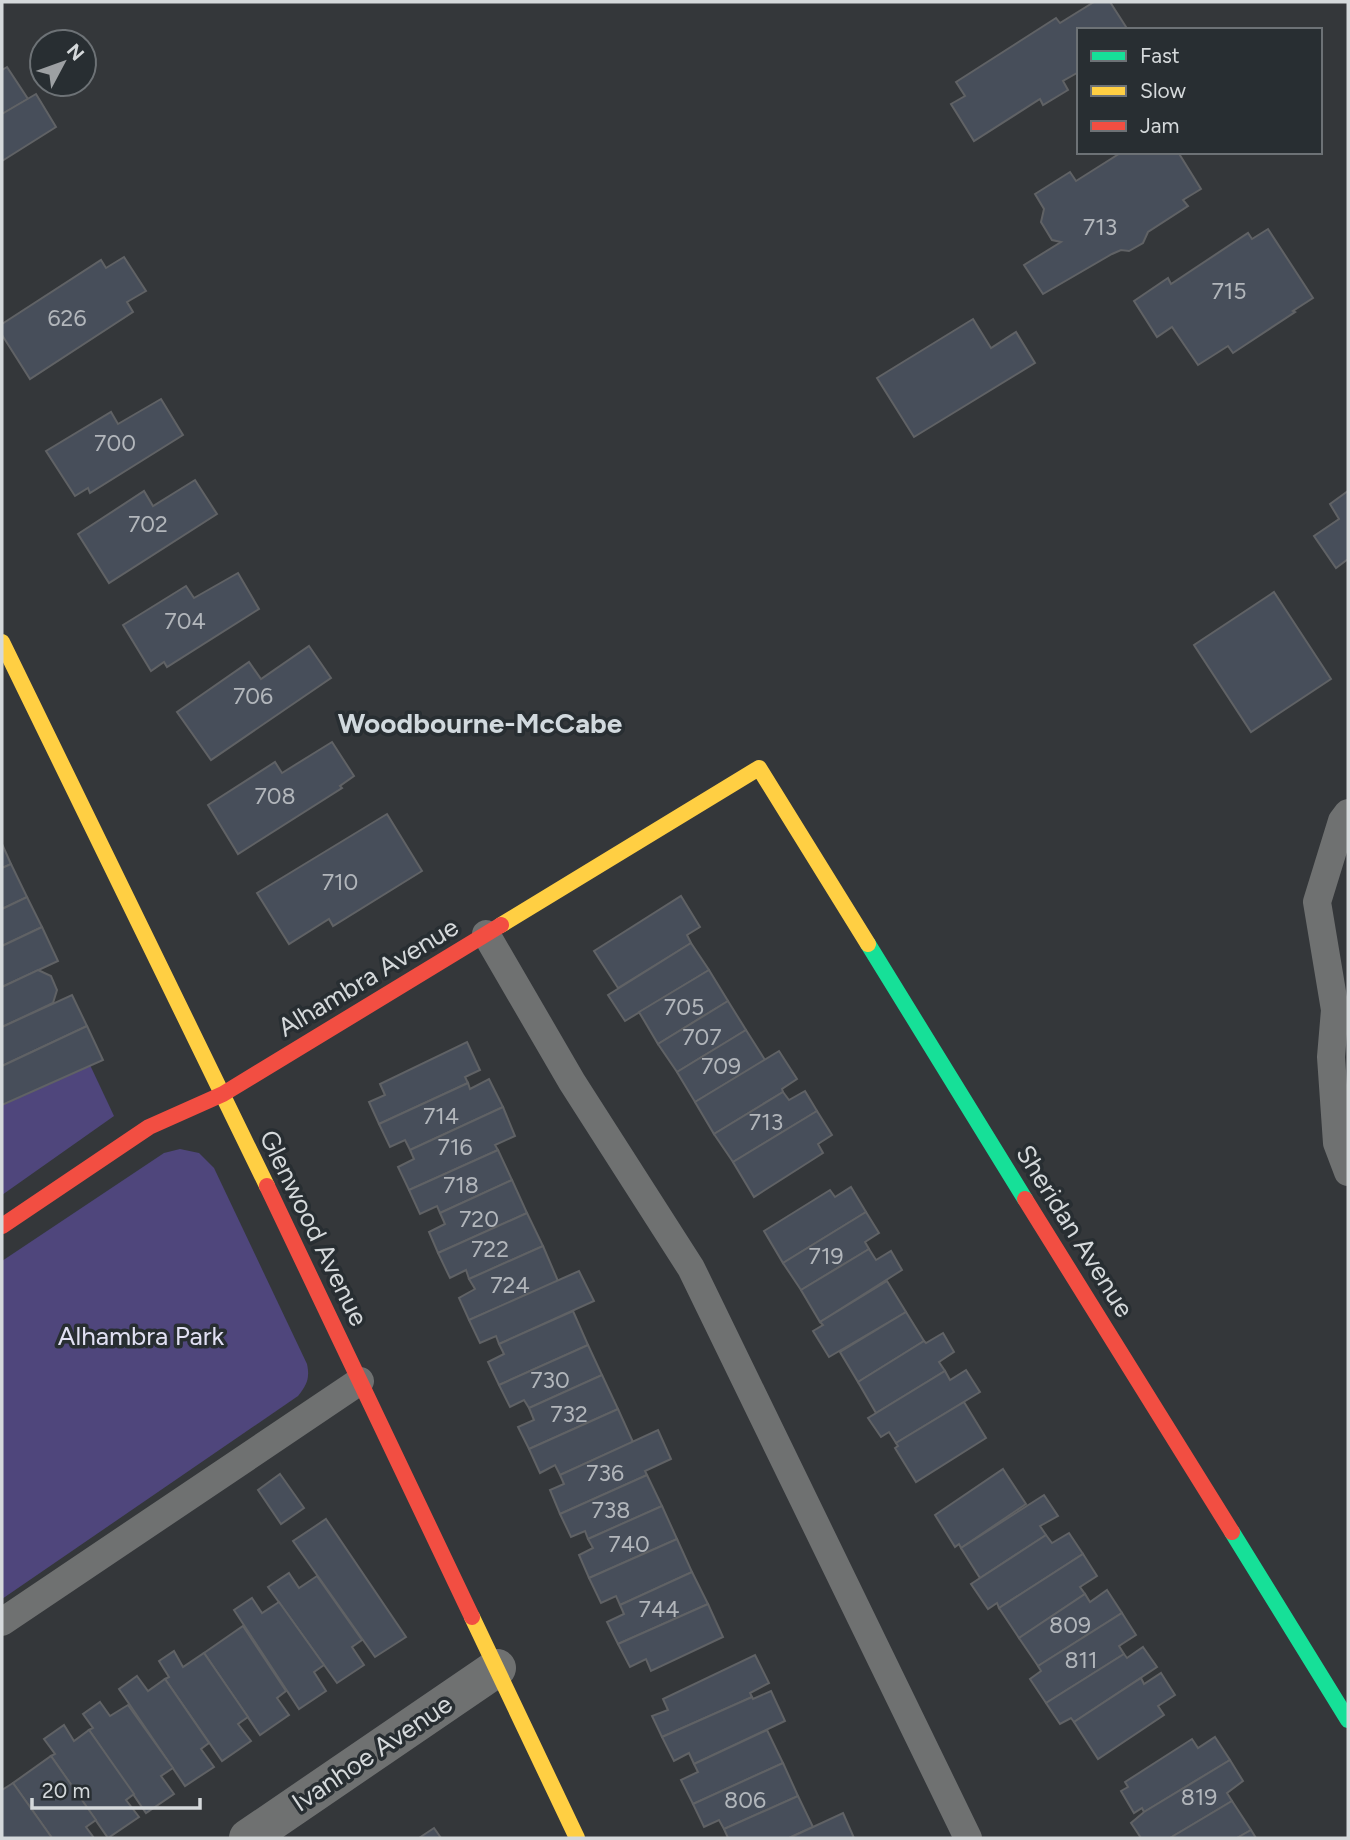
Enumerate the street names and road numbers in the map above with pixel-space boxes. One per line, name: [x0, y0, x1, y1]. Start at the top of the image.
street label: Alhambra Avenue: [272, 911, 464, 1043]
street label: Glenwood Avenue: [253, 1125, 375, 1331]
street label: Sheridan Avenue: [1009, 1139, 1141, 1323]
street label: Ivanhoe Avenue: [286, 1688, 458, 1818]

